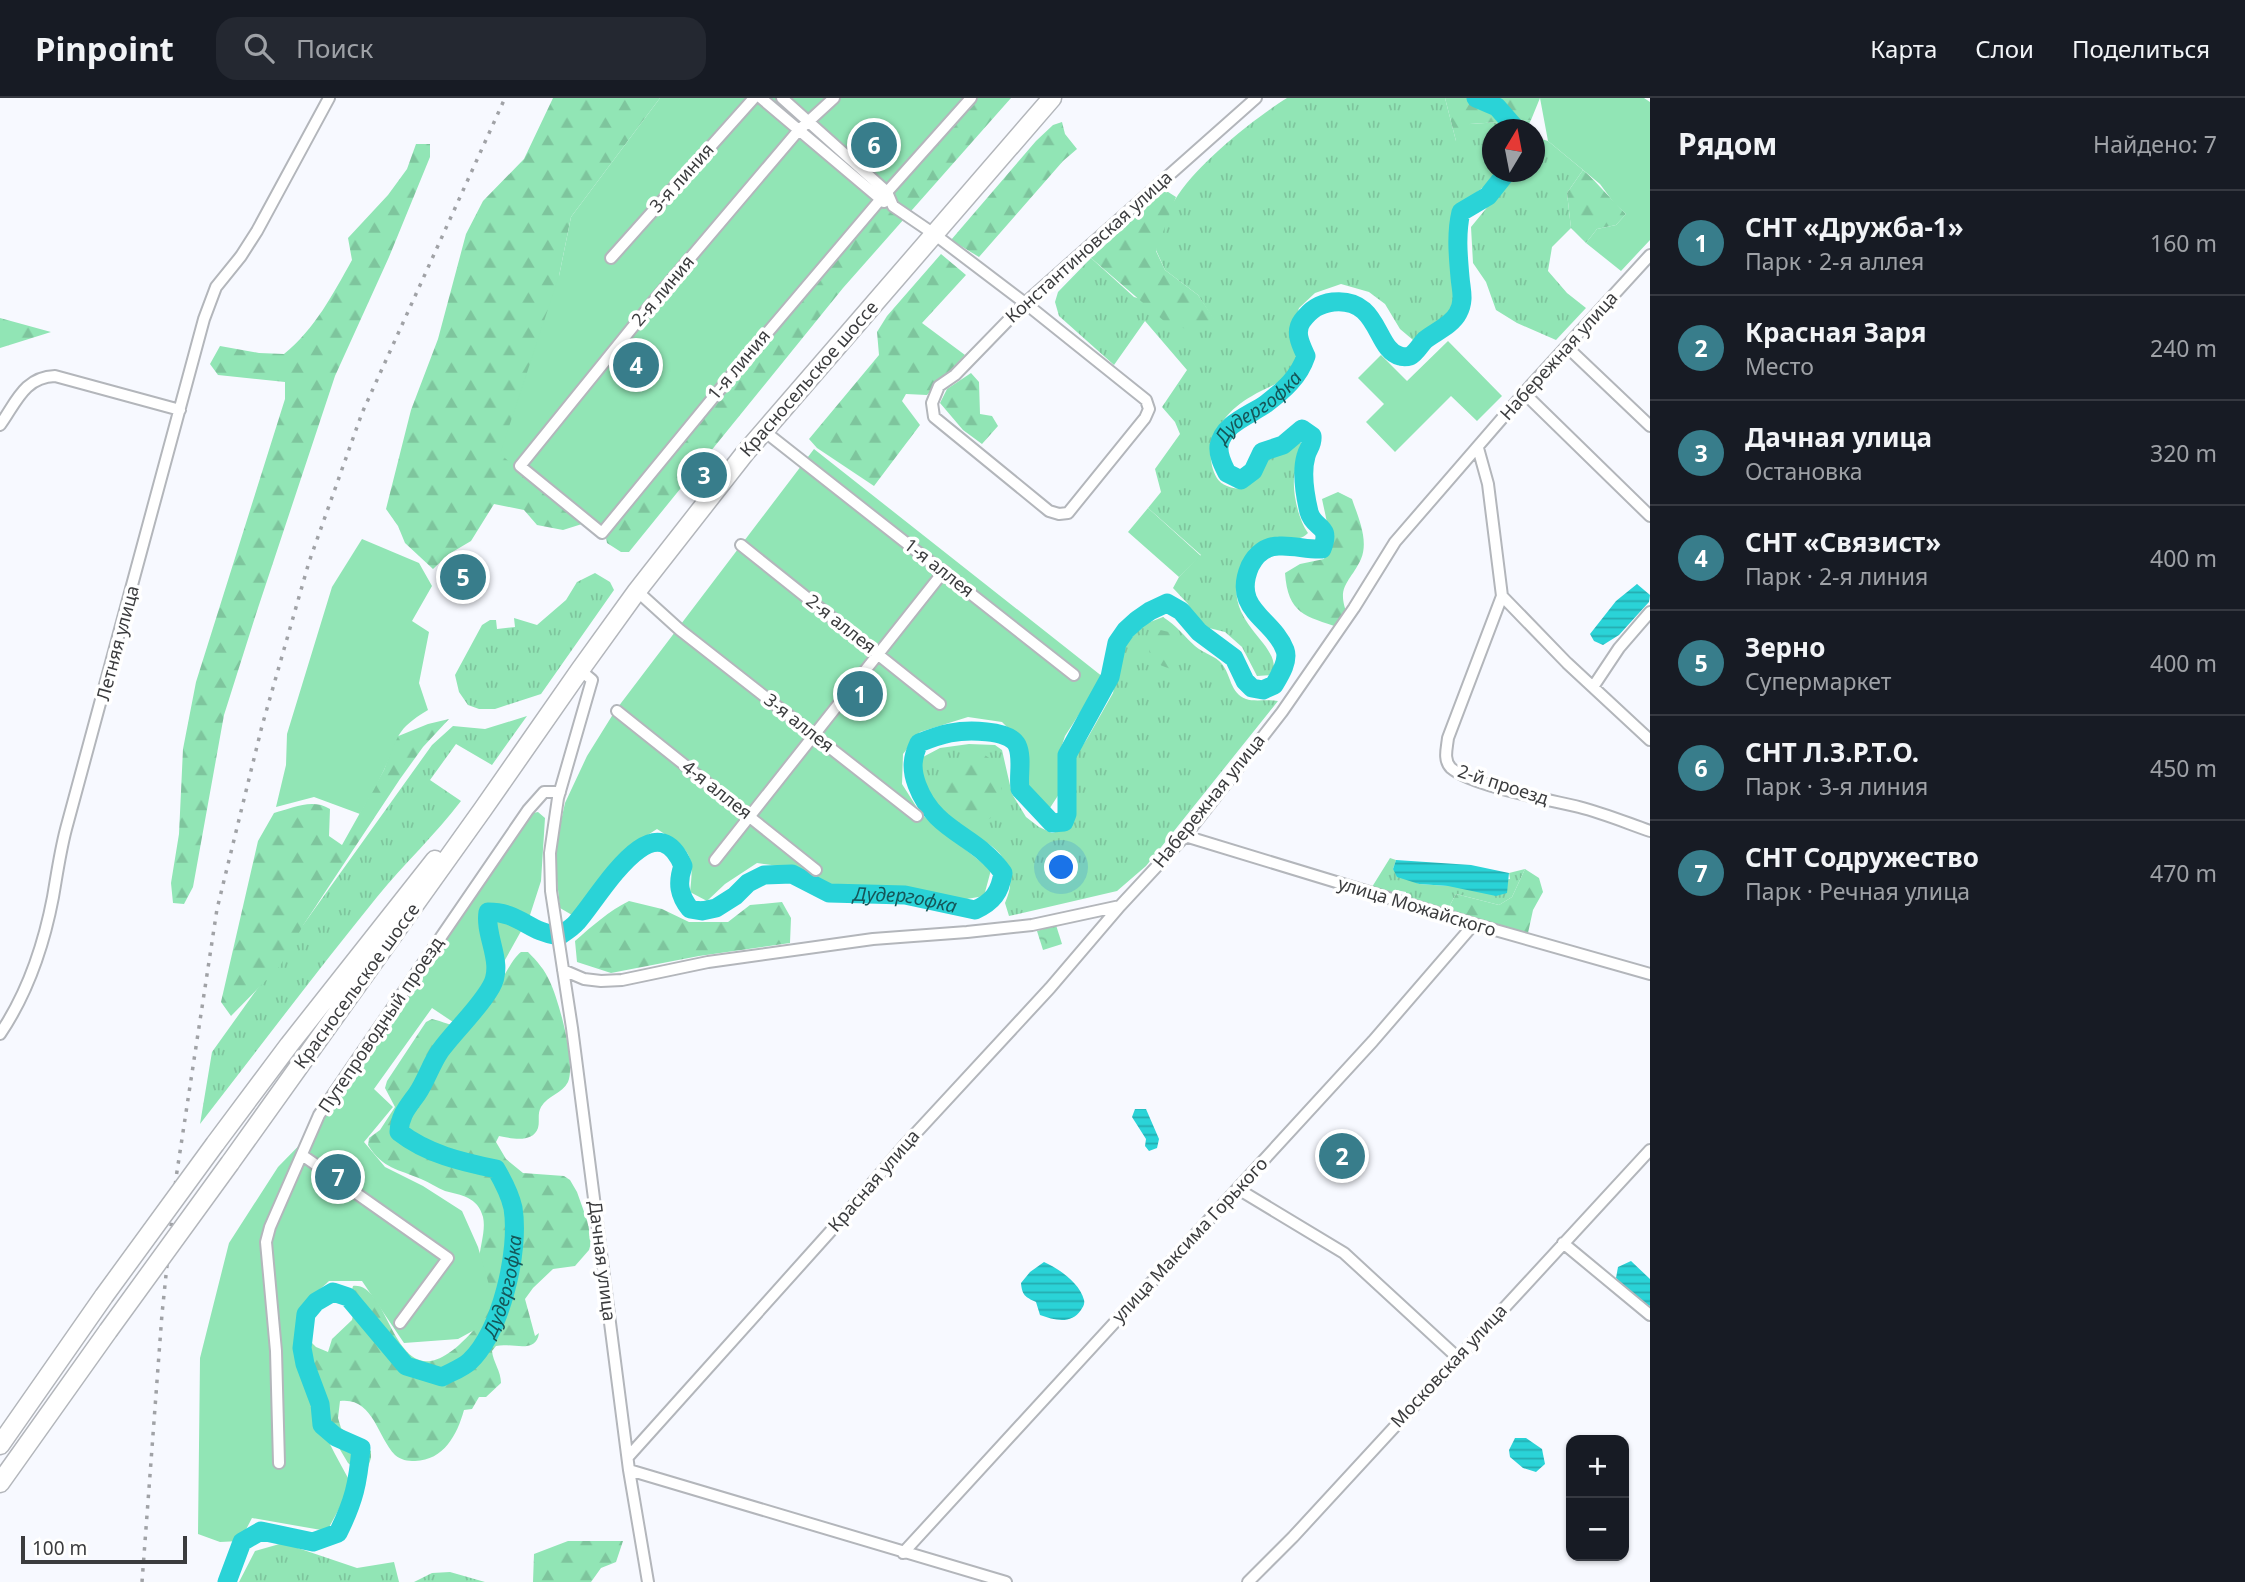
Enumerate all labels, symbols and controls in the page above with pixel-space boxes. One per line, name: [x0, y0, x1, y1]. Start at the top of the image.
search box: [216, 17, 706, 80]
text: Pinpoint: [35, 26, 174, 71]
icon: search: [240, 29, 278, 67]
text: Поиск: [296, 30, 373, 66]
text: Карта: [1870, 32, 1937, 65]
text: Слои: [1975, 32, 2034, 65]
text: Поделиться: [2072, 32, 2210, 65]
pin: 6: [851, 119, 897, 171]
north arrow: [1482, 119, 1545, 182]
text: Рядом: [1678, 123, 1777, 164]
text: Найдено: 7: [2093, 128, 2217, 160]
street label: 3-я линия: [644, 138, 719, 217]
street label: Константиновская улица: [1000, 165, 1177, 328]
text: СНТ «Дружба-1»: [1745, 209, 1964, 245]
text: 1: [1694, 227, 1708, 259]
text: 160 m: [2150, 227, 2217, 259]
text: Парк · 2-я аллея: [1745, 245, 1924, 277]
street label: 2-я линия: [626, 250, 699, 331]
street label: Набережная улица: [1494, 286, 1623, 425]
street label: Красносельское шоссе: [734, 295, 883, 461]
text: Красная Заря: [1745, 314, 1927, 350]
street label: 1-я линия: [702, 324, 775, 405]
text: 2: [1694, 332, 1708, 364]
text: 240 m: [2150, 332, 2217, 364]
pin: 4: [613, 339, 659, 391]
text: Место: [1745, 350, 1814, 382]
water label: Дудергофка: [1207, 365, 1308, 450]
text: Дачная улица: [1745, 419, 1932, 455]
text: 3: [1694, 437, 1708, 469]
text: 320 m: [2150, 437, 2217, 469]
pin: 3: [681, 449, 727, 501]
text: Остановка: [1745, 455, 1863, 487]
text: СНТ «Связист»: [1745, 524, 1941, 560]
street label: 1-я аллея: [900, 532, 979, 602]
text: 4: [1694, 542, 1708, 574]
text: 400 m: [2150, 542, 2217, 574]
pin: 5: [440, 551, 486, 603]
text: Парк · 2-я линия: [1745, 560, 1928, 592]
street label: Летняя улица: [90, 583, 144, 703]
street label: 2-я аллея: [802, 588, 881, 658]
text: Зерно: [1745, 629, 1825, 665]
text: 5: [1694, 647, 1708, 679]
text: 400 m: [2150, 647, 2217, 679]
text: Супермаркет: [1745, 665, 1891, 697]
pin: 1: [837, 668, 883, 720]
street label: 3-я аллея: [760, 687, 839, 757]
street label: Набережная улица: [1147, 729, 1270, 872]
text: СНТ Л.З.Р.Т.О.: [1745, 734, 1919, 770]
text: 6: [1694, 752, 1708, 784]
text: 450 m: [2150, 752, 2217, 784]
street label: 4-я аллея: [678, 754, 757, 824]
street label: 2-й проезд: [1455, 758, 1552, 810]
text: Парк · 3-я линия: [1745, 770, 1928, 802]
text: СНТ Содружество: [1745, 839, 1979, 875]
your location: [1044, 850, 1078, 884]
text: 7: [1694, 857, 1708, 889]
text: 470 m: [2150, 857, 2217, 889]
street label: улица Можайского: [1335, 871, 1499, 941]
text: Парк · Речная улица: [1745, 875, 1970, 907]
water label: Дудергофка: [851, 881, 960, 919]
street label: Красносельское шоссе: [288, 898, 425, 1073]
street label: Путепроводный проезд: [312, 932, 448, 1117]
street label: Красная улица: [822, 1124, 924, 1237]
pin: 2: [1319, 1130, 1365, 1182]
pin: 7: [315, 1151, 361, 1203]
street label: улица Максима Горького: [1106, 1151, 1272, 1327]
street label: Дачная улица: [584, 1199, 622, 1322]
water label: Дудергофка: [476, 1234, 527, 1343]
street label: Московская улица: [1385, 1299, 1512, 1432]
map controls: [1566, 1435, 1629, 1561]
button: +: [1566, 1435, 1629, 1498]
button: −: [1566, 1498, 1629, 1561]
scale bar: [21, 1533, 187, 1565]
text: 100 m: [32, 1535, 87, 1561]

